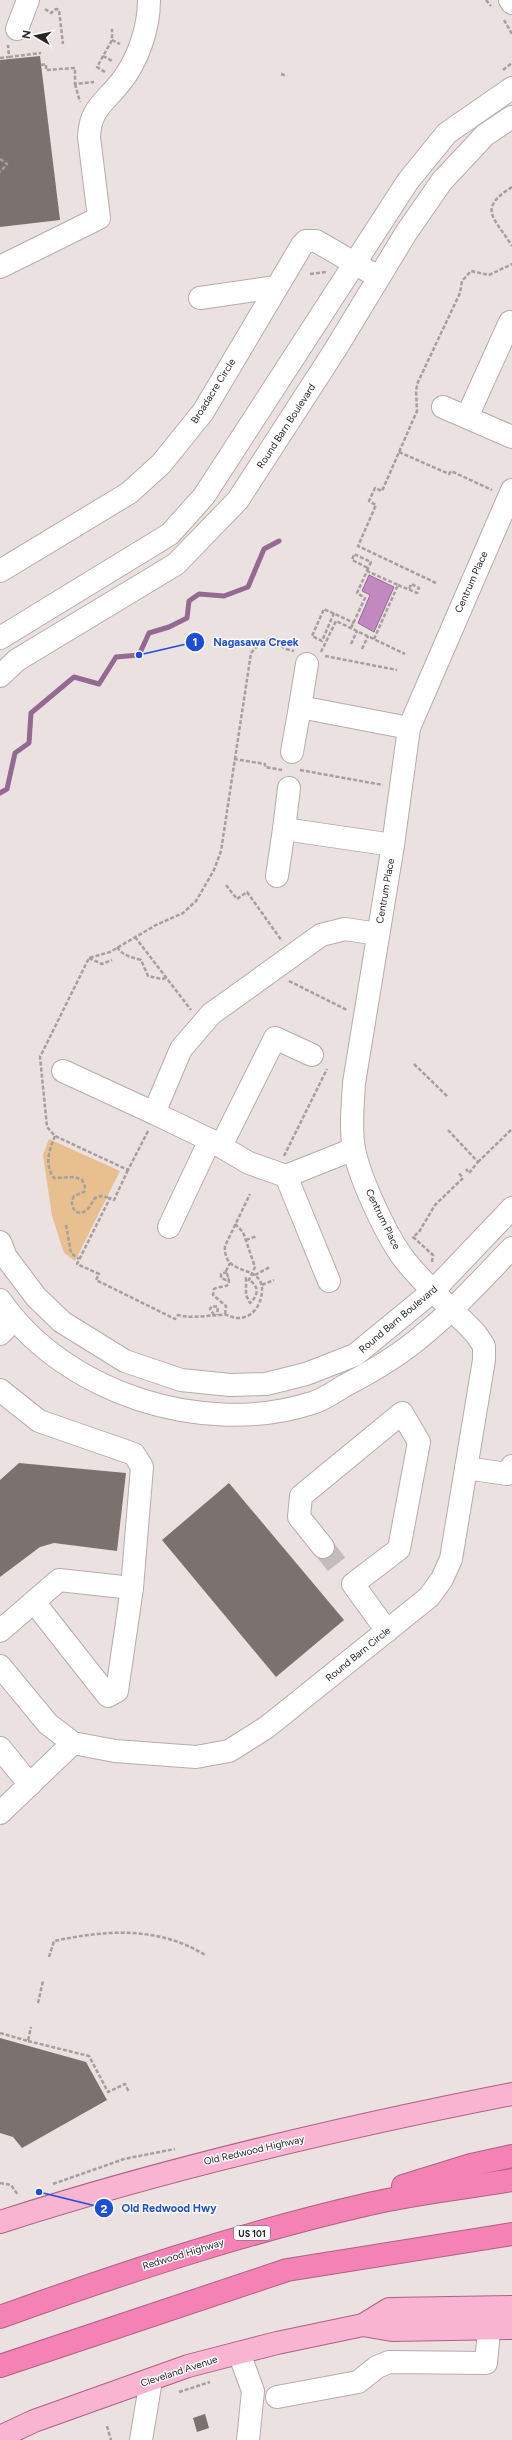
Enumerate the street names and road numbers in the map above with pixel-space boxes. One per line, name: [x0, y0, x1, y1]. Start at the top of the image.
street label: Broadacre Circle: [188, 356, 238, 426]
street label: Round Barn Boulevard: [254, 381, 318, 471]
street label: Centrum Place: [452, 549, 491, 615]
street label: Centrum Place: [373, 857, 397, 925]
street label: Centrum Place: [363, 1187, 404, 1252]
street label: Round Barn Boulevard: [356, 1282, 440, 1356]
street label: Round Barn Circle: [323, 1623, 394, 1684]
street label: Old Redwood Highway: [202, 2132, 306, 2168]
road number: US 101: [234, 2226, 270, 2240]
street label: Redwood Highway: [141, 2235, 226, 2273]
street label: Cleveland Avenue: [139, 2352, 220, 2390]

